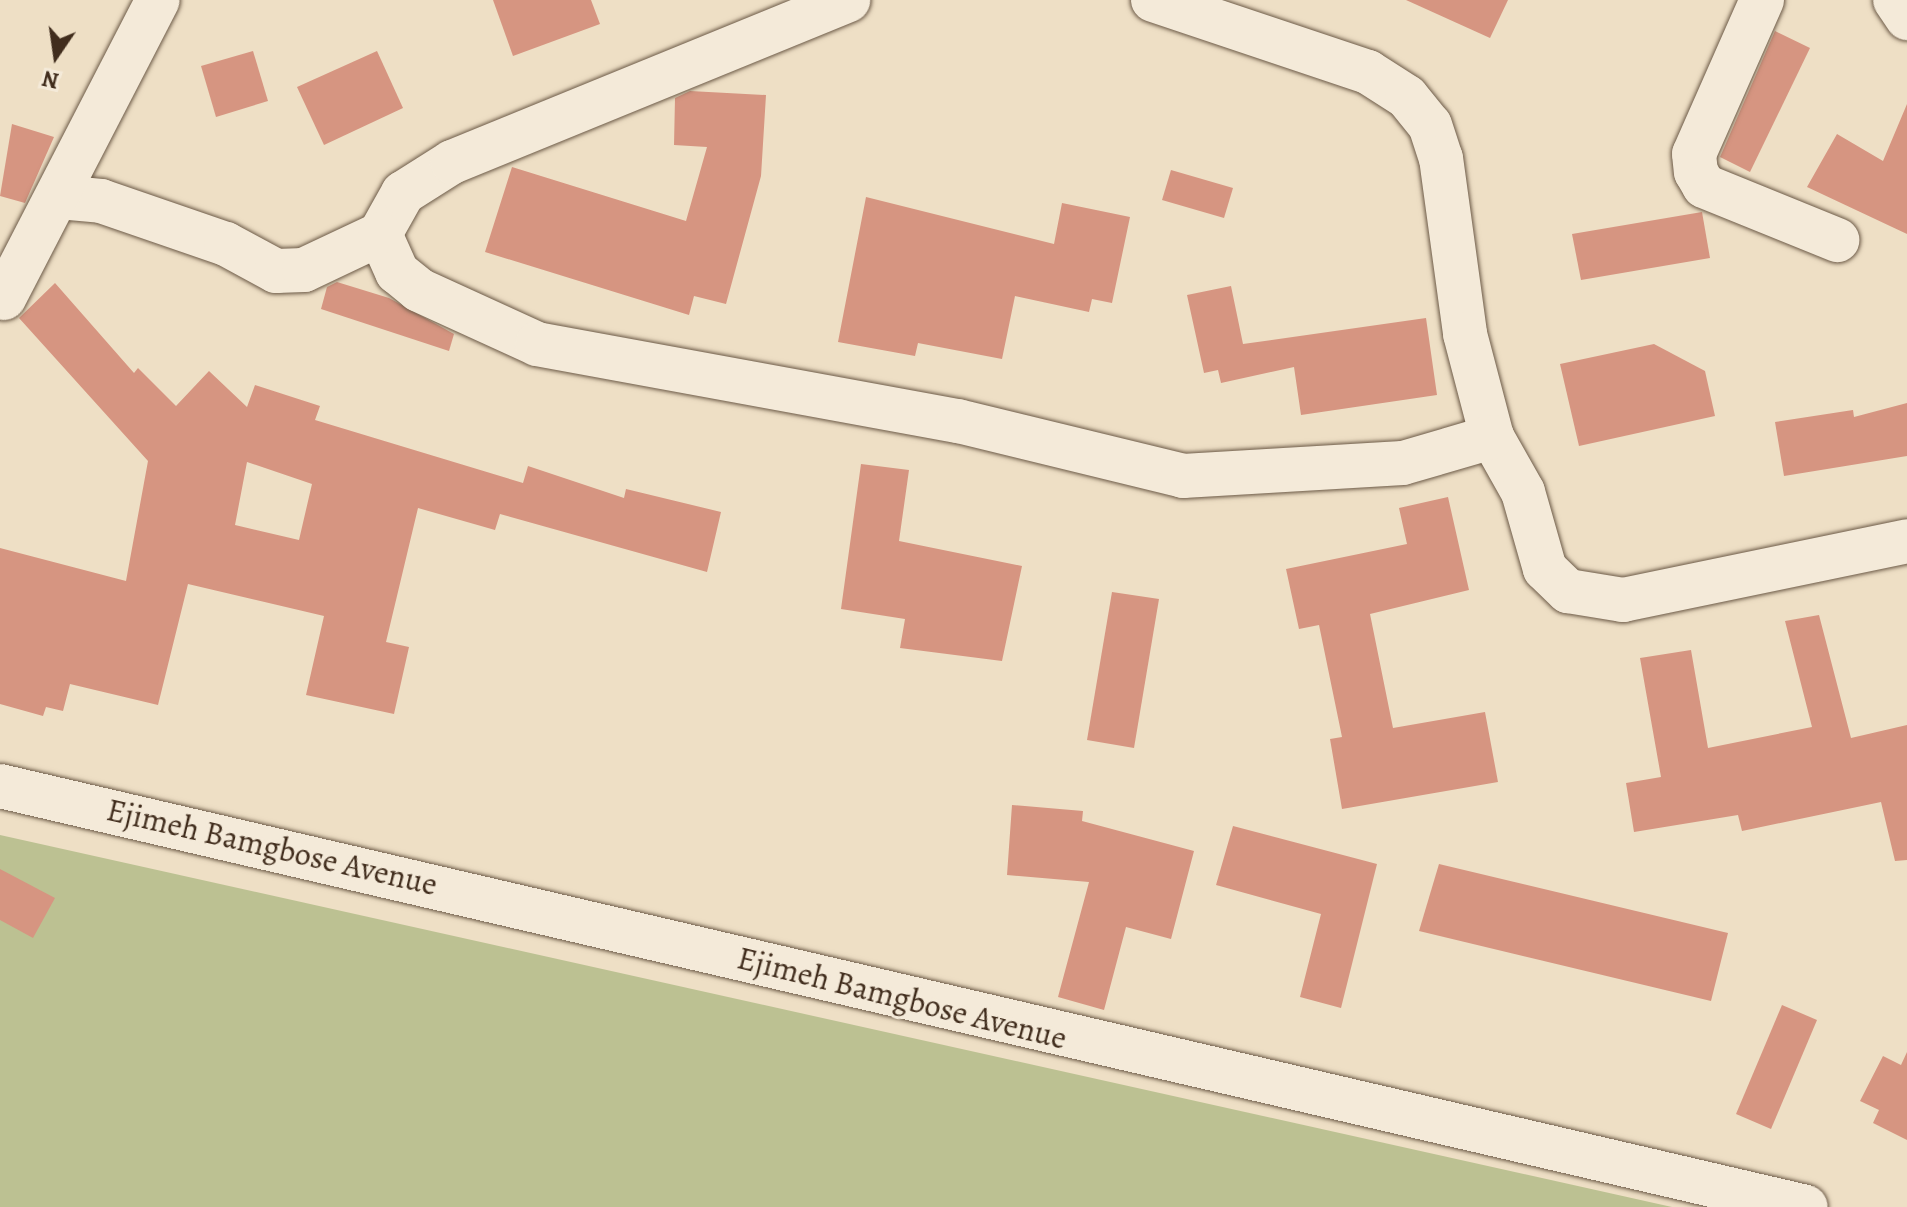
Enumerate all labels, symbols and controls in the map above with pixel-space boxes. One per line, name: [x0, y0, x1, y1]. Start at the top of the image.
north arrow: [16, 16, 96, 96]
text: N: [39, 63, 62, 96]
street label: Ejimeh Bamgbose Avenue: [103, 790, 441, 904]
street label: Ejimeh Bamgbose Avenue: [733, 938, 1071, 1058]

